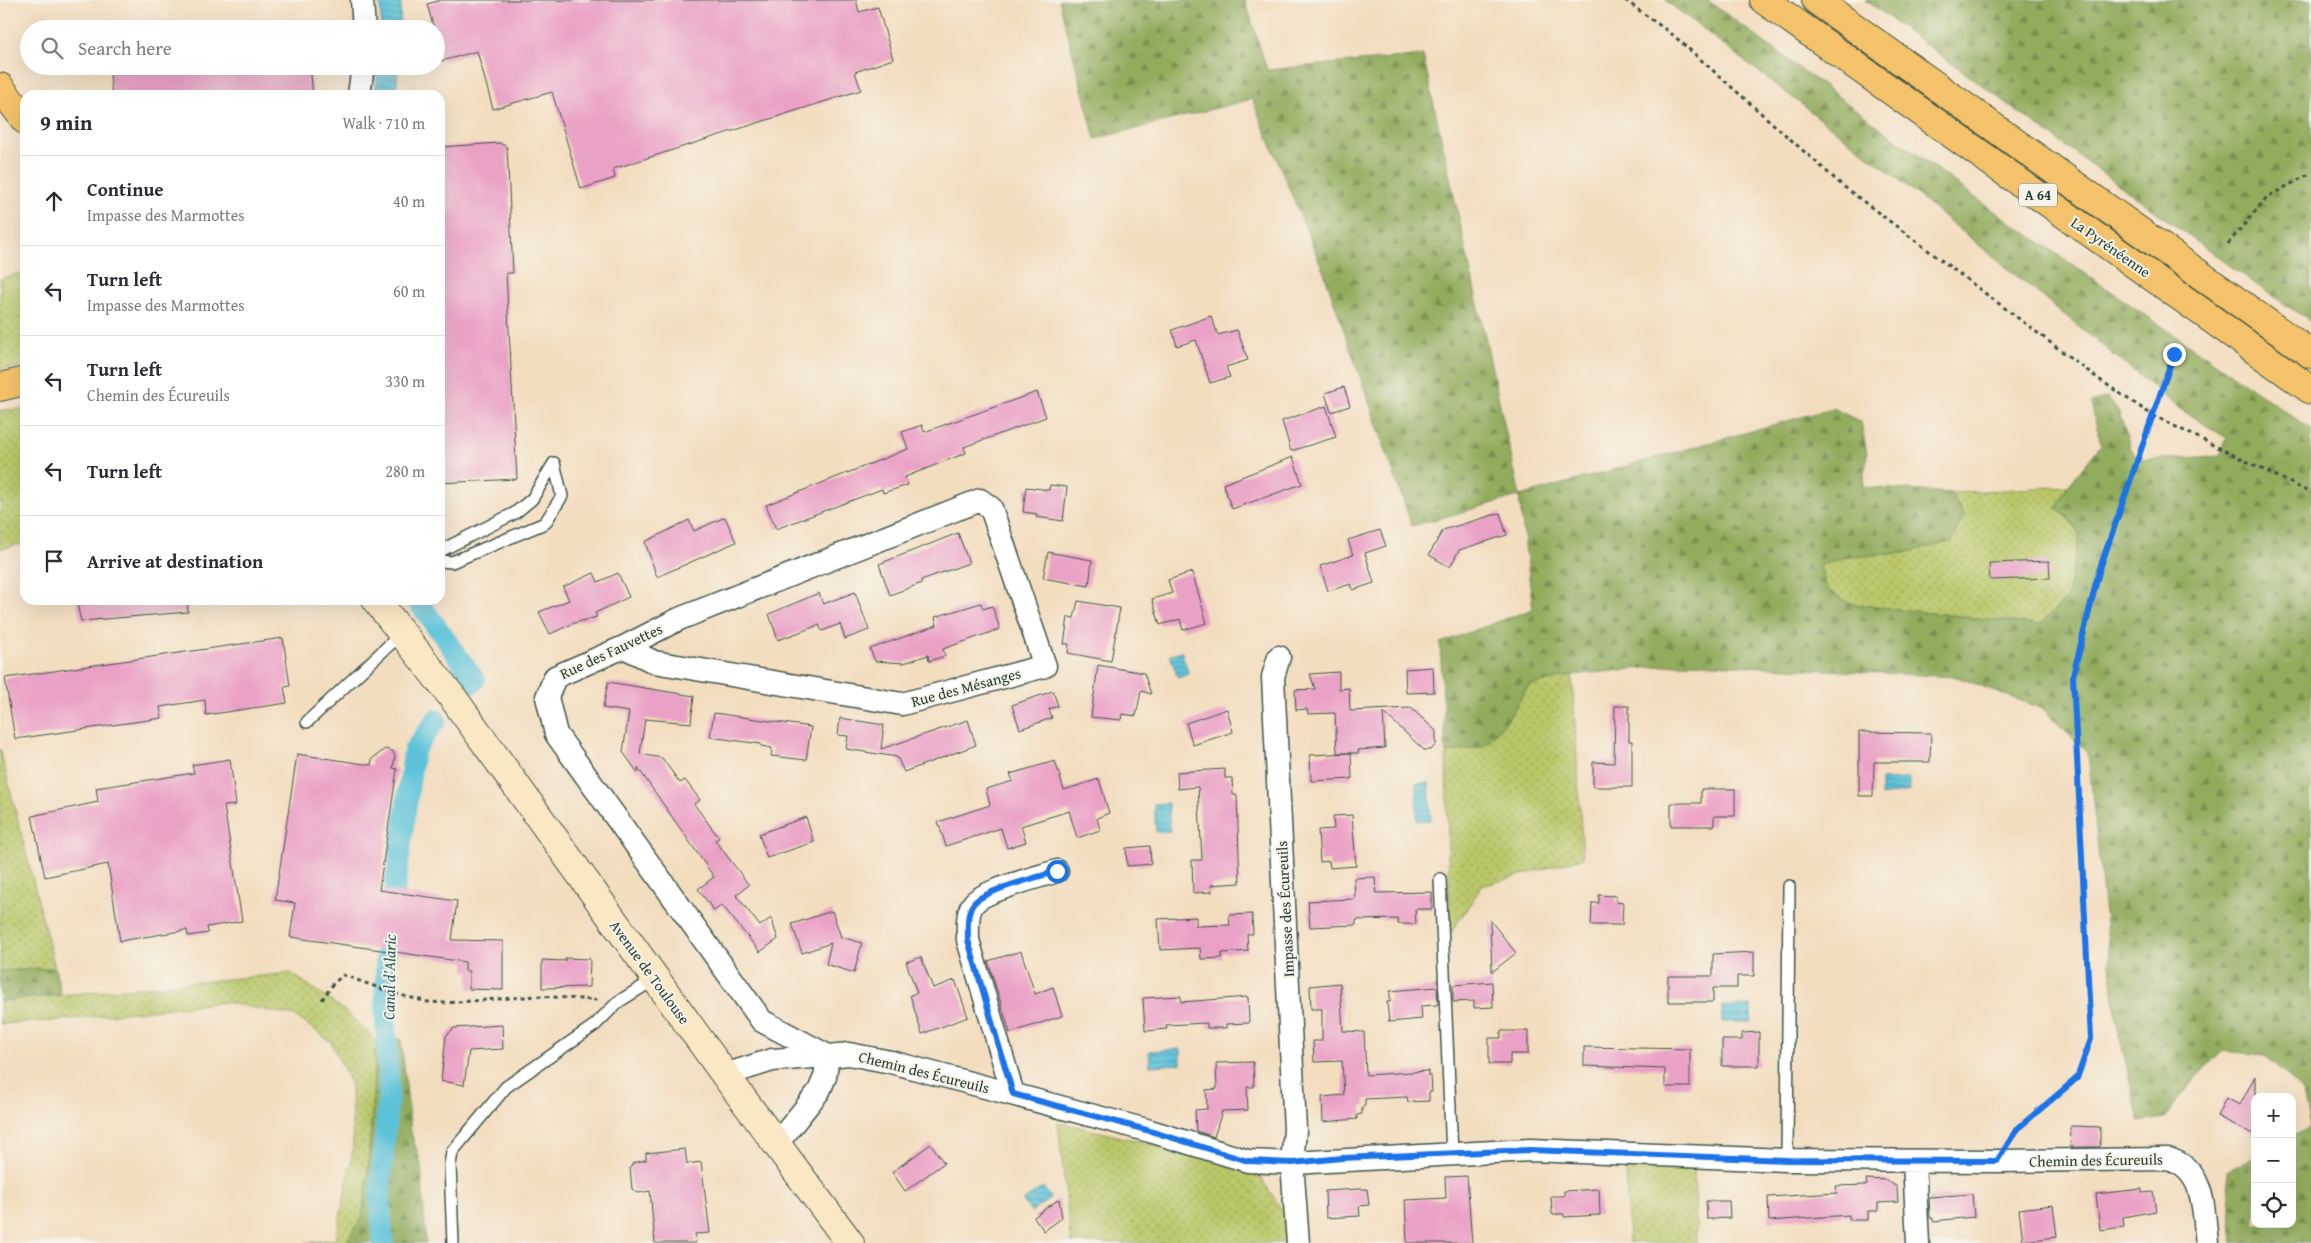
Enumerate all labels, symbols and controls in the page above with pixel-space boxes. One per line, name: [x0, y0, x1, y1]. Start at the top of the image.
search box: [20, 20, 445, 75]
icon: search: [38, 34, 66, 62]
text: Search here: [78, 34, 172, 62]
text: 9 min: [40, 107, 92, 138]
text: Walk · 710 m: [342, 111, 425, 135]
text: Continue: [87, 175, 164, 203]
road number: A 64: [2019, 184, 2057, 206]
icon: ahead: [40, 187, 68, 215]
text: 40 m: [393, 189, 425, 213]
text: Impasse des Marmottes: [87, 203, 245, 227]
street label: La Pyrénéenne: [2067, 212, 2155, 282]
text: Turn left: [87, 265, 162, 293]
icon: left: [40, 277, 68, 305]
text: 60 m: [393, 279, 425, 303]
text: Impasse des Marmottes: [87, 293, 245, 317]
route end: [2163, 343, 2186, 366]
text: Turn left: [87, 355, 162, 383]
icon: left: [40, 367, 68, 395]
text: 330 m: [385, 369, 425, 393]
text: Chemin des Écureuils: [87, 383, 230, 407]
icon: left: [40, 457, 68, 485]
text: Turn left: [87, 457, 162, 485]
text: 280 m: [385, 459, 425, 483]
icon: arrive: [40, 547, 68, 575]
text: Arrive at destination: [87, 547, 263, 575]
street label: Rue des Fauvettes: [556, 618, 666, 684]
street label: Rue des Mésanges: [909, 662, 1023, 712]
street label: Impasse des Écureuils: [1271, 840, 1299, 978]
route start: [1046, 860, 1069, 883]
street label: Avenue de Toulouse: [605, 916, 695, 1028]
water label: Canal d'Alaric: [376, 933, 402, 1020]
street label: Chemin des Écureuils: [856, 1046, 992, 1098]
map controls: [2251, 1093, 2296, 1228]
button: +: [2251, 1093, 2296, 1138]
button: −: [2251, 1138, 2296, 1183]
street label: Chemin des Écureuils: [2029, 1148, 2163, 1172]
button: locate: [2251, 1183, 2296, 1228]

